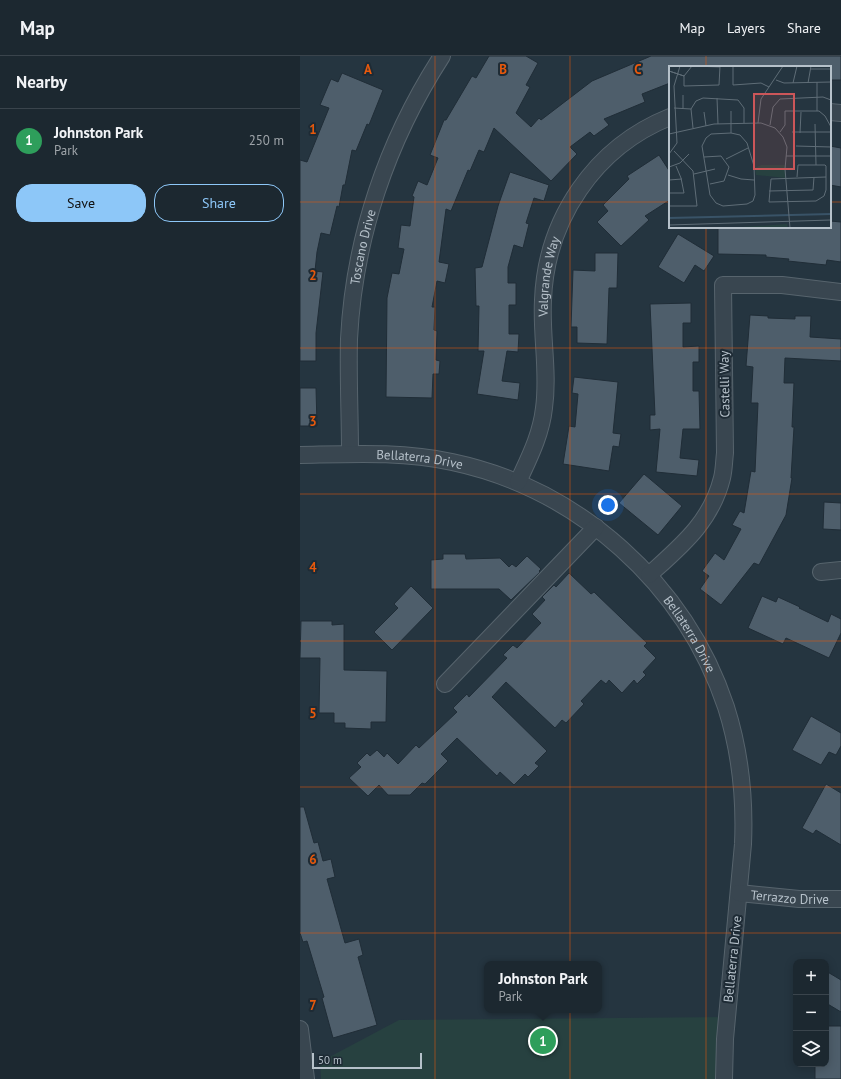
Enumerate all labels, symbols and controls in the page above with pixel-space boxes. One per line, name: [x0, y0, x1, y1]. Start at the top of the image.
text: Map: [20, 16, 55, 40]
text: Map: [679, 19, 705, 37]
text: Layers: [727, 19, 765, 37]
text: Share: [787, 19, 821, 37]
text: A: [364, 61, 372, 78]
text: B: [499, 61, 507, 78]
text: C: [634, 61, 642, 78]
inset map: [669, 66, 831, 228]
text: Nearby: [16, 71, 67, 93]
text: 1: [309, 121, 317, 138]
text: Johnston Park: [54, 123, 143, 142]
text: 1: [25, 132, 33, 149]
text: 250 m: [249, 132, 284, 149]
text: Park: [54, 142, 78, 159]
button: Save: [16, 184, 146, 222]
button: Share: [154, 184, 284, 222]
street label: Toscano Drive: [346, 207, 380, 286]
street label: Valgrande Way: [535, 234, 564, 318]
text: 2: [309, 267, 317, 284]
street label: Castelli Way: [715, 350, 734, 418]
text: 3: [309, 413, 317, 430]
street label: Bellaterra Drive: [376, 446, 465, 473]
your location: [598, 495, 618, 515]
text: 4: [309, 559, 317, 576]
street label: Bellaterra Drive: [660, 592, 719, 675]
text: 5: [309, 705, 317, 722]
text: 6: [309, 851, 317, 868]
street label: Terrazzo Drive: [750, 886, 829, 908]
street label: Bellaterra Drive: [719, 915, 745, 1003]
map controls: [793, 959, 829, 1067]
button: +: [793, 959, 829, 995]
popup: [484, 961, 602, 1013]
text: Johnston Park: [498, 969, 588, 988]
text: Park: [498, 988, 522, 1005]
button: −: [793, 995, 829, 1031]
text: 7: [309, 997, 317, 1014]
pin: 1: [530, 1026, 556, 1056]
button: layers: [793, 1031, 829, 1067]
scale bar: [312, 1051, 422, 1070]
text: 50 m: [318, 1053, 342, 1067]

